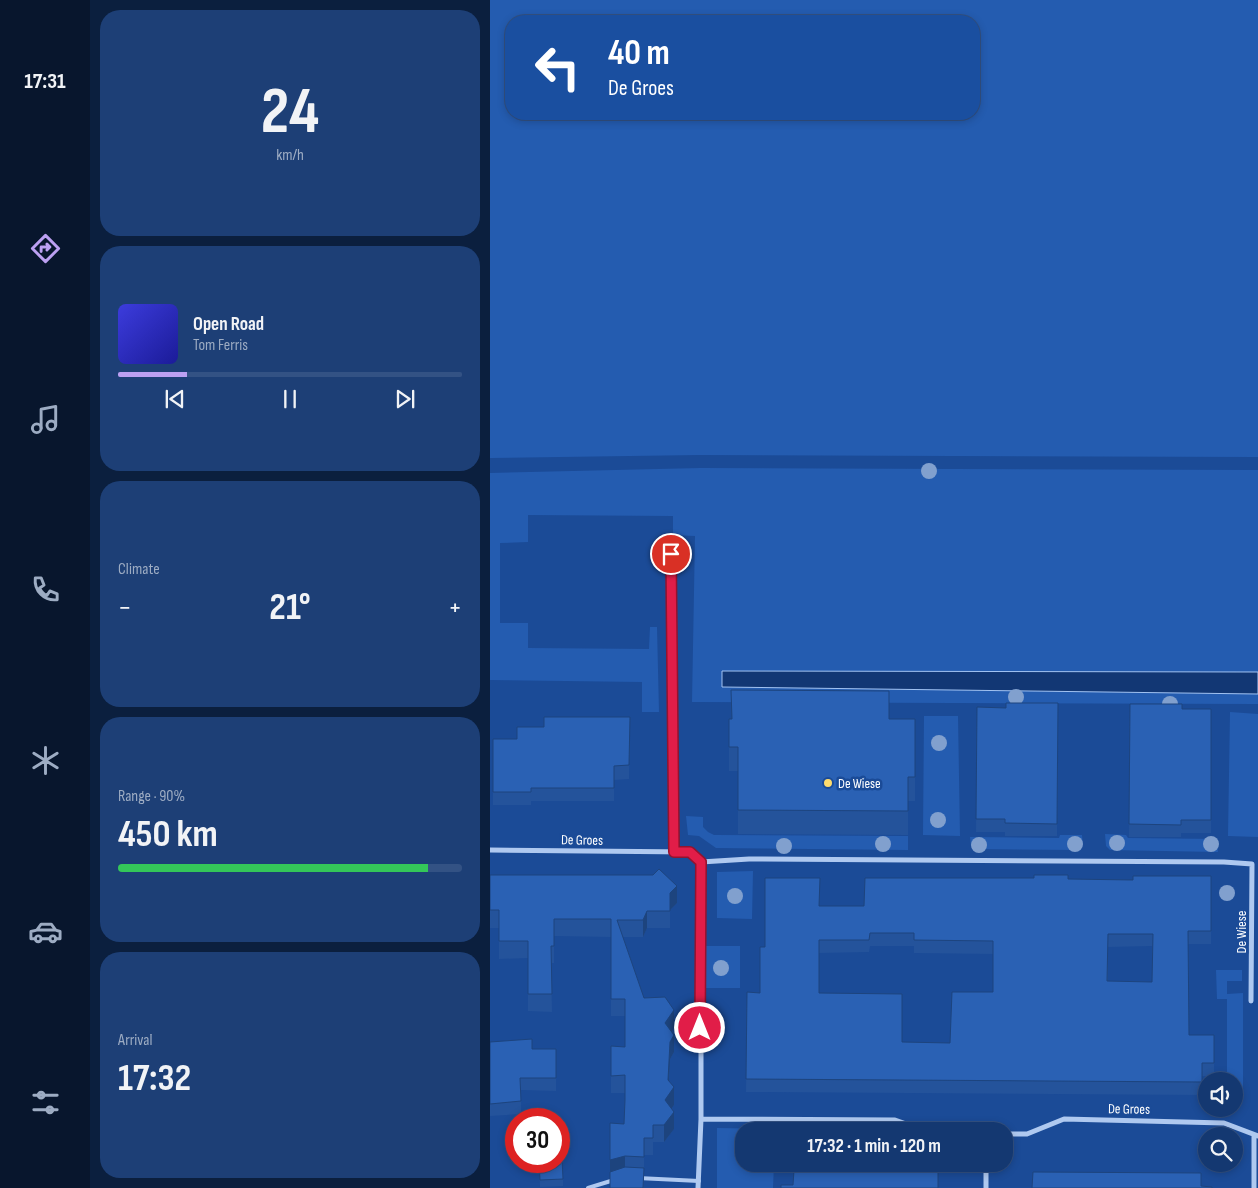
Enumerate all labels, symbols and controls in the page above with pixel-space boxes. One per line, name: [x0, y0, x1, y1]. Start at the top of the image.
text: 40 m: [608, 32, 670, 75]
icon: left: [525, 35, 590, 100]
text: 17:31: [24, 68, 66, 95]
text: 24: [261, 74, 319, 152]
text: De Groes: [608, 75, 674, 102]
text: km/h: [276, 146, 304, 165]
icon: directions: [28, 231, 63, 266]
text: Open Road: [193, 313, 264, 336]
text: Tom Ferris: [193, 336, 248, 355]
icon: previous: [161, 385, 189, 413]
icon: pause: [276, 385, 304, 413]
icon: next: [391, 385, 419, 413]
icon: music: [28, 402, 63, 437]
pin: [650, 533, 692, 575]
icon: arrive: [657, 540, 685, 568]
text: Climate: [118, 560, 160, 579]
icon: phone: [28, 572, 63, 607]
text: 21°: [269, 585, 311, 630]
text: −: [118, 591, 132, 624]
text: +: [448, 591, 462, 624]
icon: climate: [28, 743, 63, 778]
place label: De Wiese: [838, 775, 881, 792]
marker: De Wiese: [822, 777, 834, 789]
text: Range · 90%: [118, 787, 185, 806]
text: 450 km: [118, 812, 218, 857]
street label: De Groes: [561, 831, 603, 849]
street label: De Wiese: [1233, 911, 1250, 953]
icon: car: [28, 914, 63, 949]
position arrow: [673, 1001, 725, 1053]
text: Arrival: [118, 1031, 152, 1050]
text: 17:32: [118, 1056, 191, 1101]
map controls: [1198, 1072, 1243, 1172]
button: sound: [1198, 1072, 1243, 1117]
icon: filters: [28, 1085, 63, 1120]
street label: De Groes: [1108, 1100, 1150, 1118]
speed limit sign: 30: [505, 1108, 570, 1173]
button: search: [1198, 1127, 1243, 1172]
text: 17:32 · 1 min · 120 m: [807, 1135, 941, 1158]

